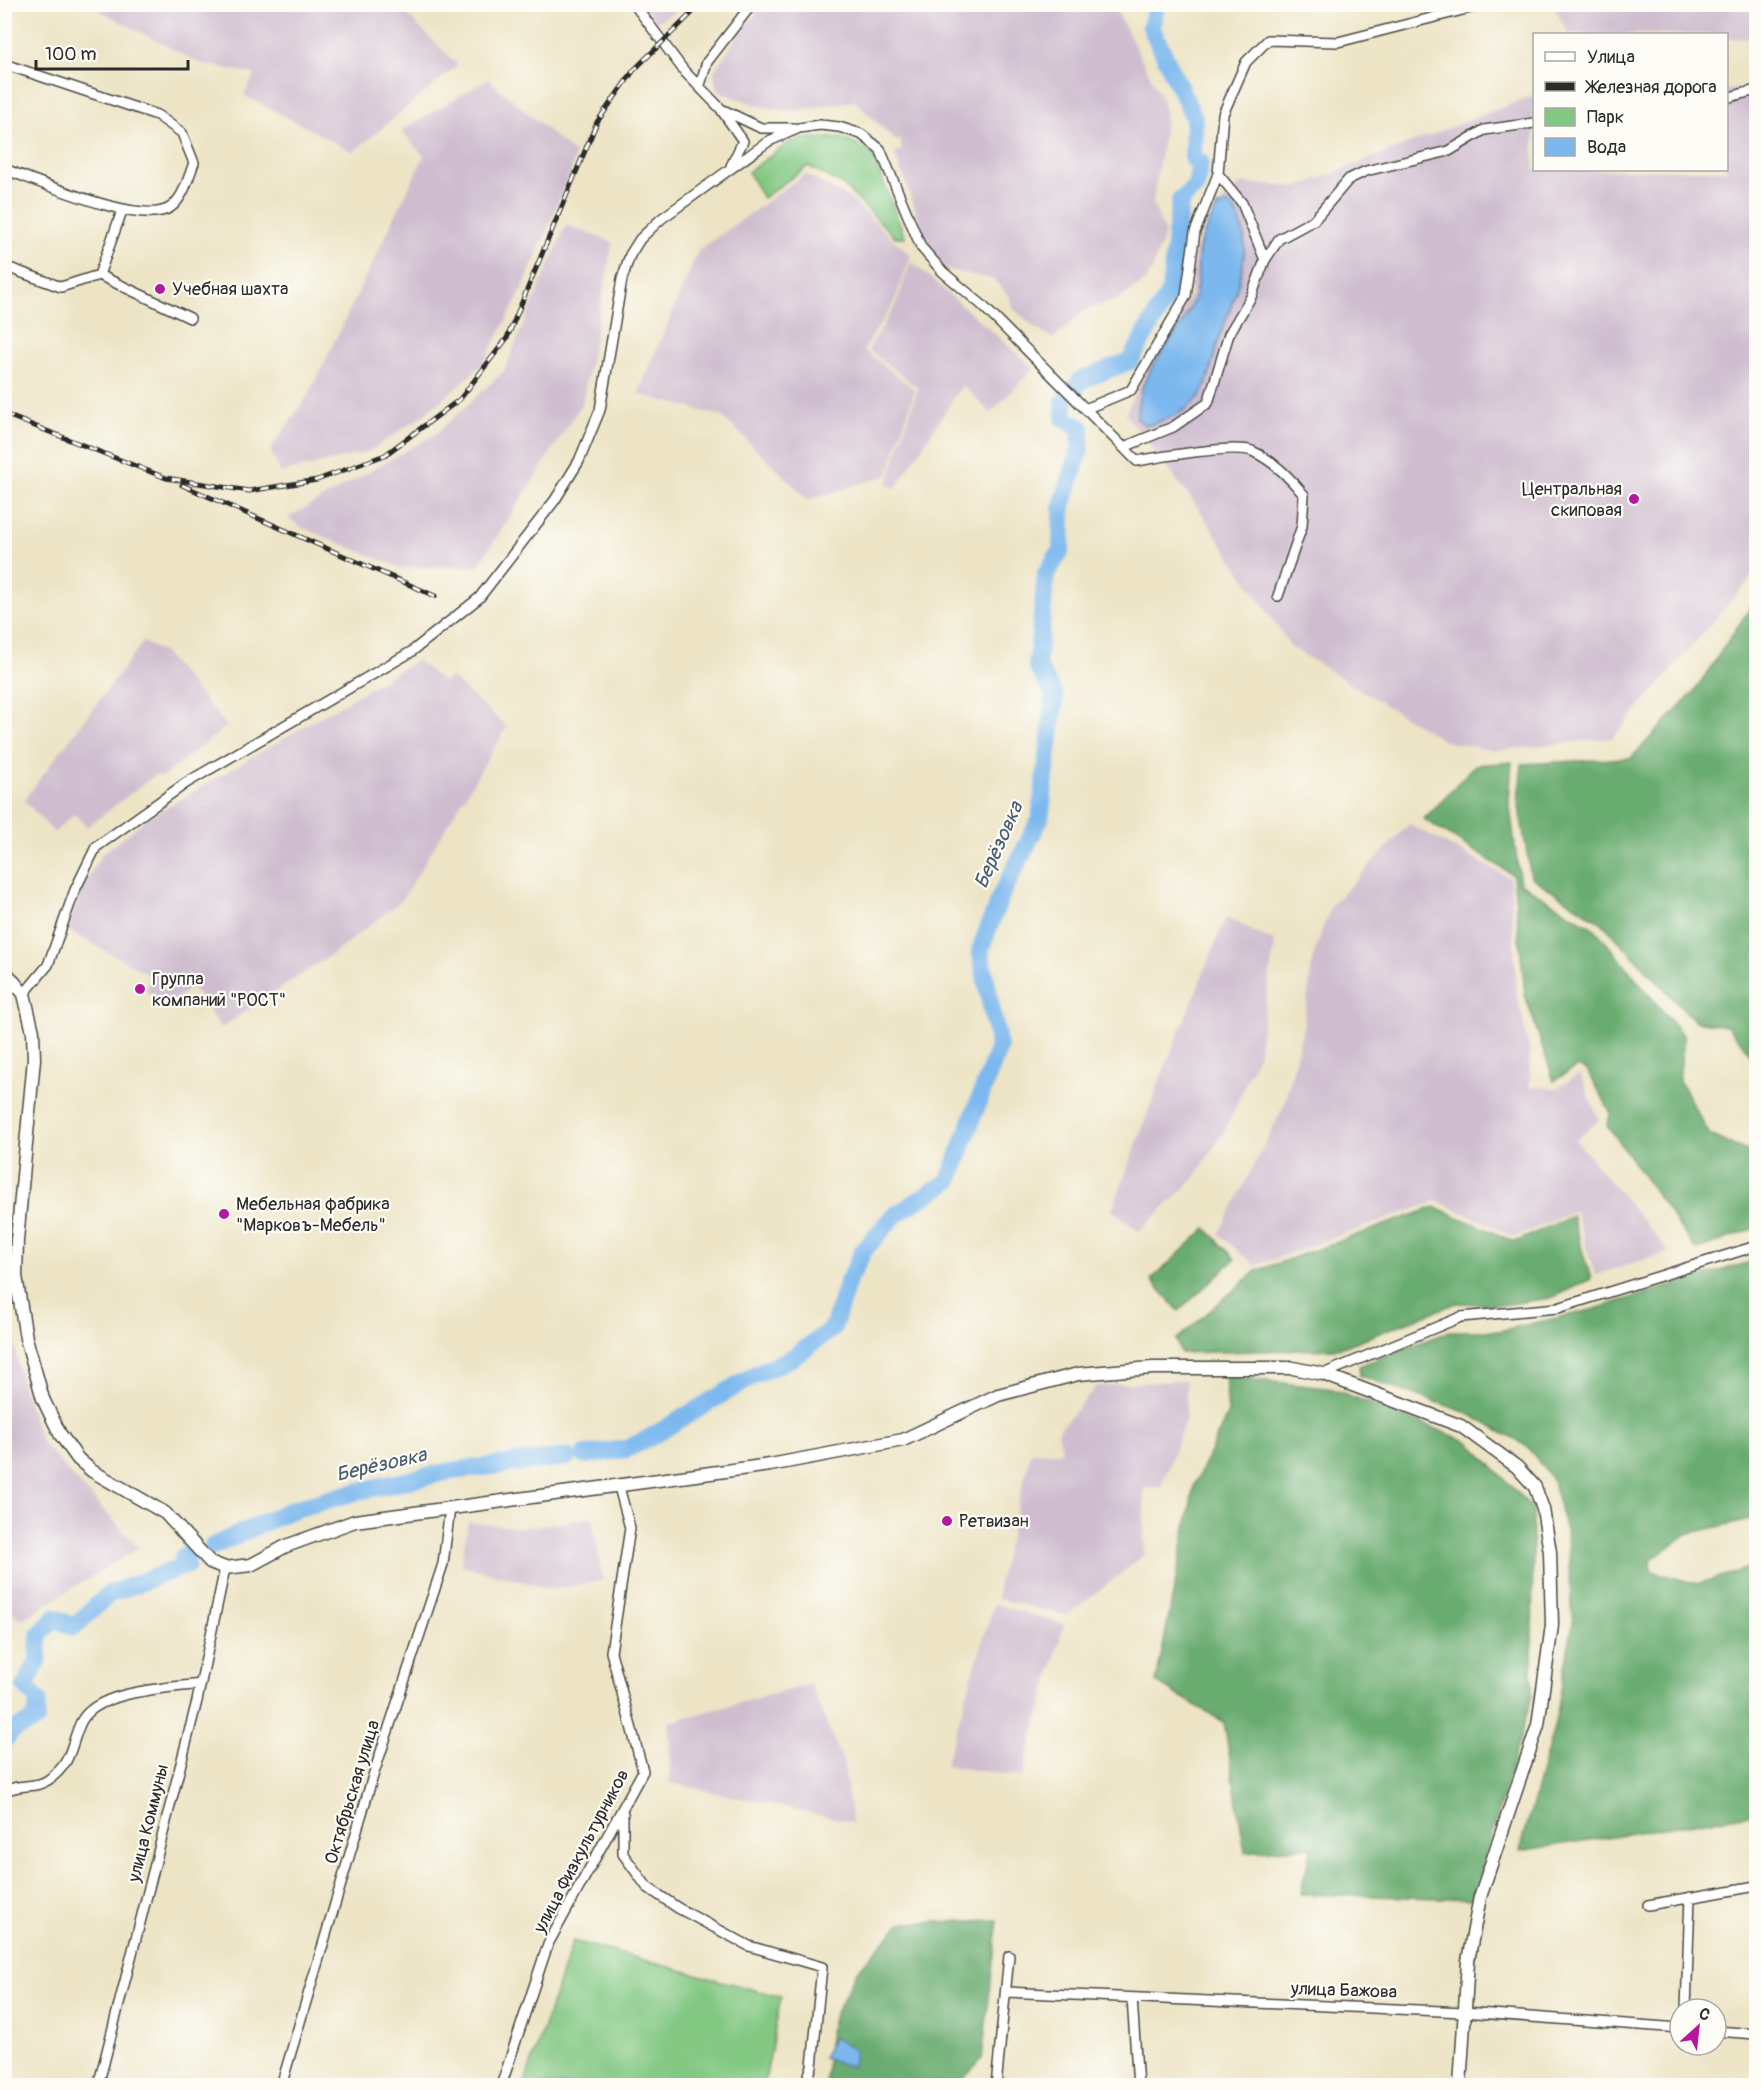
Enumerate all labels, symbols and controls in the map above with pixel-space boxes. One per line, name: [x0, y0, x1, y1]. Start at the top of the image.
scale bar: [36, 33, 188, 71]
legend: [1533, 33, 1728, 171]
text: 100 m: [45, 43, 97, 66]
text: Улица: [1587, 46, 1635, 69]
text: Железная дорога: [1584, 76, 1717, 99]
text: Парк: [1587, 106, 1624, 129]
text: Вода: [1587, 136, 1626, 159]
place label: Учебная шахта: [172, 278, 288, 301]
marker: Учебная шахта: [153, 282, 167, 296]
place label: Центральная скиповая: [1522, 478, 1622, 522]
marker: Центральная скиповая: [1627, 492, 1641, 506]
water label: Берёзовка: [968, 797, 1029, 892]
place label: Группа компаний "РОСТ": [152, 968, 286, 1012]
marker: Группа компаний "РОСТ": [133, 982, 147, 996]
place label: Мебельная фабрика "Марковъ-Мебель": [236, 1193, 390, 1237]
marker: Мебельная фабрика "Марковъ-Мебель": [217, 1207, 231, 1221]
water label: Берёзовка: [334, 1442, 430, 1487]
place label: Ретвизан: [959, 1510, 1029, 1533]
marker: Ретвизан: [940, 1514, 954, 1528]
street label: Октябрьская улица: [320, 1717, 385, 1867]
street label: улица Коммуны: [122, 1762, 174, 1885]
street label: улица Физкультурников: [528, 1765, 634, 1938]
street label: улица Бажова: [1289, 1977, 1398, 2004]
north arrow: [1668, 1997, 1728, 2057]
text: С: [1695, 2003, 1713, 2026]

